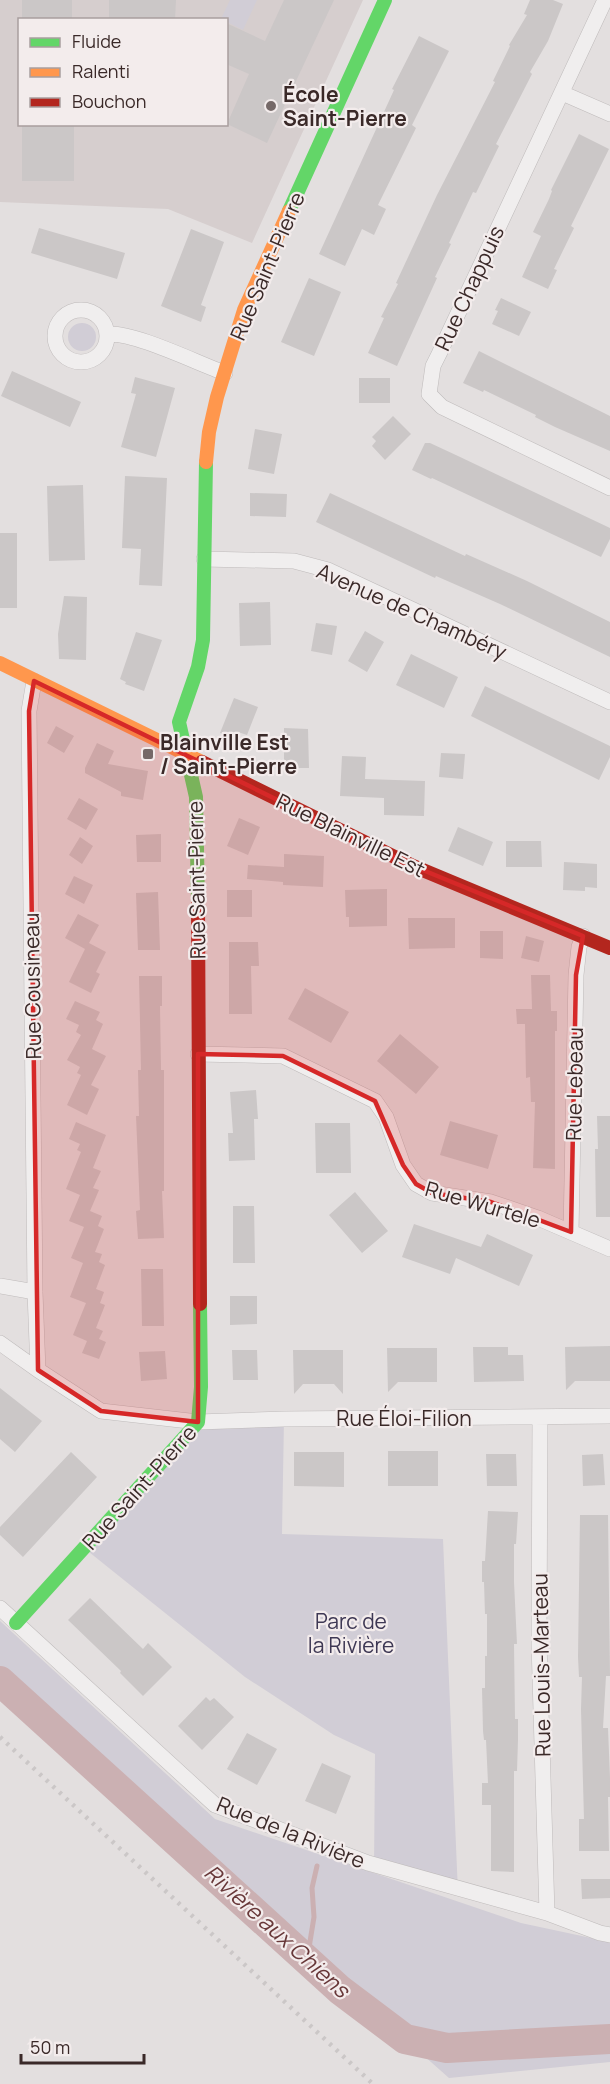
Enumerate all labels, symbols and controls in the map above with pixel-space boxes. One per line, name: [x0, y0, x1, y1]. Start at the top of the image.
legend: [18, 18, 228, 126]
text: Fluide: [72, 29, 121, 53]
text: Ralenti: [72, 59, 130, 83]
place label: École Saint-Pierre: [283, 80, 407, 132]
text: Bouchon: [72, 89, 146, 113]
marker: École Saint-Pierre: [264, 99, 278, 113]
street label: Rue Saint-Pierre: [223, 188, 311, 344]
street label: Rue Chappuis: [428, 221, 510, 355]
street label: Avenue de Chambéry: [313, 556, 511, 666]
place label: Blainville Est / Saint-Pierre: [160, 728, 297, 780]
marker: Blainville Est / Saint-Pierre: [141, 747, 155, 761]
street label: Rue Blainville Est: [272, 787, 430, 883]
street label: Rue Saint-Pierre: [181, 801, 211, 959]
street label: Rue Cousineau: [17, 912, 47, 1060]
street label: Rue Lebeau: [559, 1027, 589, 1141]
street label: Rue Wurtele: [422, 1174, 544, 1234]
street label: Rue Éloi-Filion: [336, 1404, 472, 1432]
street label: Rue Saint-Pierre: [76, 1419, 202, 1555]
street label: Rue Louis-Marteau: [525, 1573, 557, 1757]
park label: Parc de la Rivière: [308, 1607, 394, 1659]
street label: Rue de la Rivière: [213, 1790, 369, 1874]
water label: Rivière aux Chiens: [198, 1858, 357, 2005]
scale bar: [21, 2027, 144, 2065]
text: 50 m: [30, 2035, 70, 2059]

